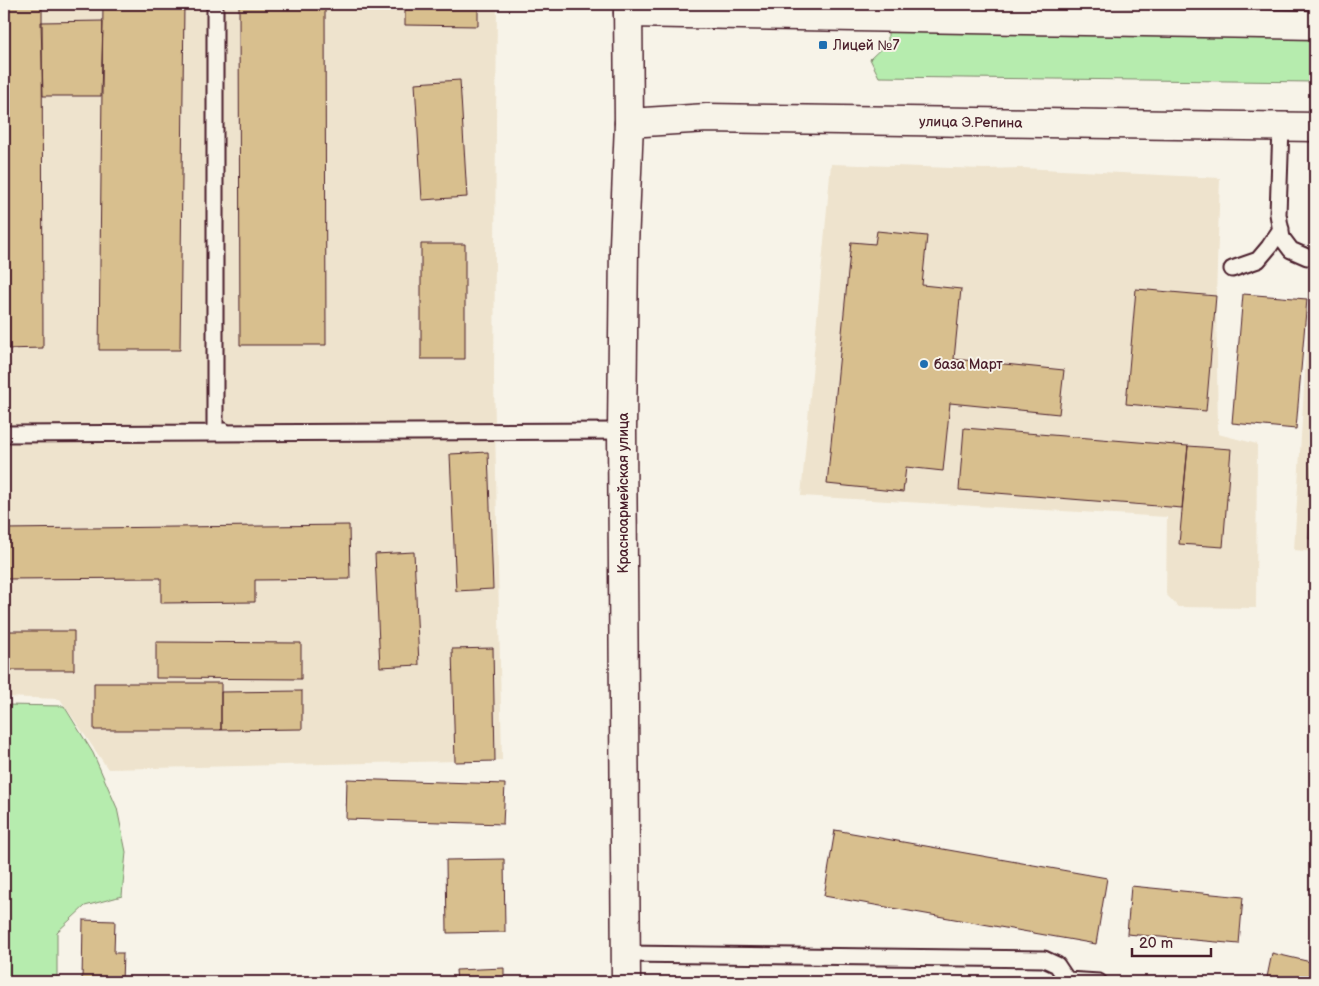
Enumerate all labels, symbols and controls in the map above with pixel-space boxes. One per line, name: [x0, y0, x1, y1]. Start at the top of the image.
place label: Лицей №7: [832, 37, 900, 54]
marker: Лицей №7: [817, 39, 829, 51]
street label: улица Э.Репина: [919, 113, 1023, 132]
place label: база Март: [934, 356, 1003, 373]
marker: база Март: [918, 358, 930, 370]
street label: Красноармейская улица: [615, 412, 632, 574]
scale bar: [1132, 926, 1210, 958]
text: 20 m: [1139, 934, 1173, 953]

